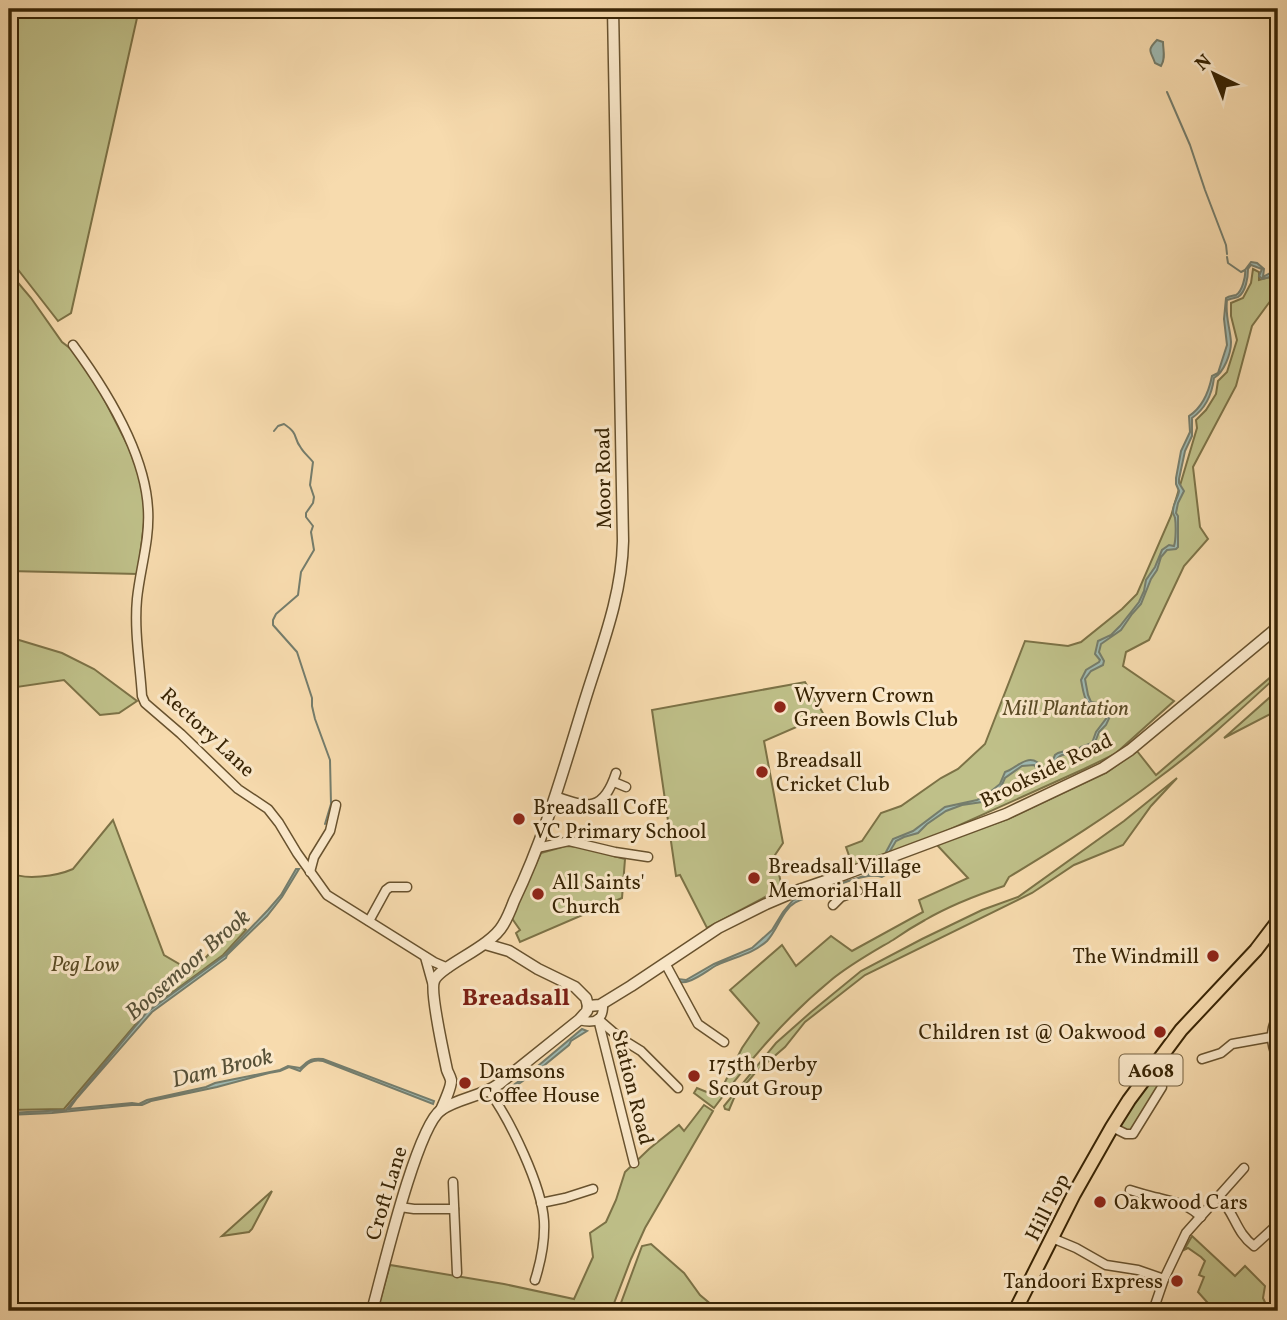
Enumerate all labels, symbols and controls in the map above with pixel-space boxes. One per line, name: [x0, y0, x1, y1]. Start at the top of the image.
north arrow: [1178, 38, 1248, 108]
text: N: [1190, 49, 1218, 77]
street label: Moor Road: [589, 427, 620, 529]
street label: Rectory Lane: [153, 682, 261, 785]
place label: Wyvern Crown Green Bowls Club: [794, 682, 958, 735]
park label: Mill Plantation: [1002, 695, 1129, 724]
marker: Wyvern Crown Green Bowls Club: [772, 699, 788, 715]
street label: Brookside Road: [976, 727, 1118, 816]
place label: Breadsall Cricket Club: [776, 747, 890, 800]
marker: Breadsall Cricket Club: [754, 764, 770, 780]
place label: Breadsall CofE VC Primary School: [533, 794, 706, 847]
marker: Breadsall CofE VC Primary School: [511, 811, 527, 827]
place label: Breadsall Village Memorial Hall: [768, 853, 921, 906]
place label: All Saints' Church: [552, 869, 645, 922]
marker: Breadsall Village Memorial Hall: [746, 870, 762, 886]
marker: All Saints' Church: [530, 886, 546, 902]
water label: Boosemoor Brook: [119, 902, 258, 1029]
place label: The Windmill: [1072, 943, 1199, 972]
marker: The Windmill: [1205, 948, 1221, 964]
park label: Peg Low: [51, 951, 119, 980]
district label: Breadsall: [462, 982, 570, 1016]
place label: Children 1st @ Oakwood: [919, 1019, 1146, 1048]
marker: Children 1st @ Oakwood: [1152, 1024, 1168, 1040]
street label: Station Road: [603, 1027, 660, 1148]
water label: Dam Brook: [169, 1041, 277, 1097]
place label: 175th Derby Scout Group: [708, 1051, 823, 1104]
road number: A608: [1120, 1054, 1182, 1086]
place label: Damsons Coffee House: [479, 1058, 600, 1111]
marker: 175th Derby Scout Group: [686, 1068, 702, 1084]
marker: Damsons Coffee House: [457, 1075, 473, 1091]
street label: Croft Lane: [359, 1143, 416, 1244]
street label: Hill Top: [1019, 1169, 1078, 1246]
place label: Oakwood Cars: [1114, 1189, 1248, 1218]
marker: Oakwood Cars: [1092, 1194, 1108, 1210]
place label: Tandoori Express: [1003, 1268, 1163, 1297]
marker: Tandoori Express: [1169, 1273, 1185, 1289]

